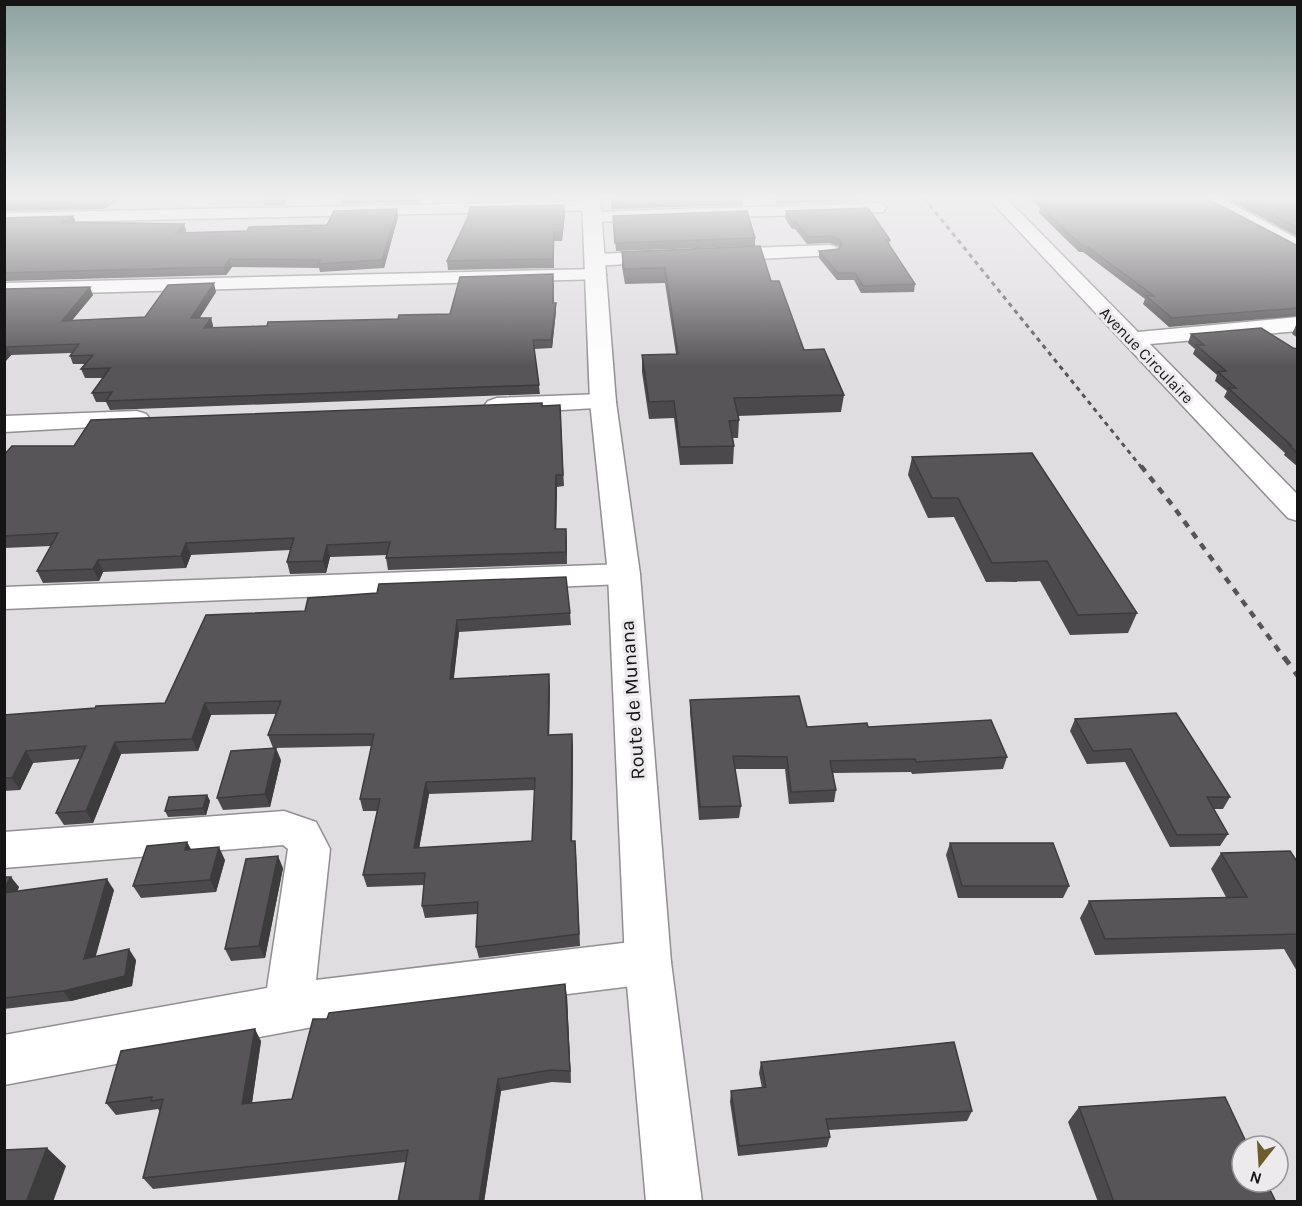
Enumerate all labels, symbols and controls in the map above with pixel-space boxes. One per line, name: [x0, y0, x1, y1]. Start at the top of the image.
street label: Avenue Circulaire: [1096, 303, 1198, 408]
street label: Route de Munana: [615, 619, 650, 781]
north arrow: [1230, 1134, 1290, 1194]
text: N: [1247, 1167, 1264, 1189]

